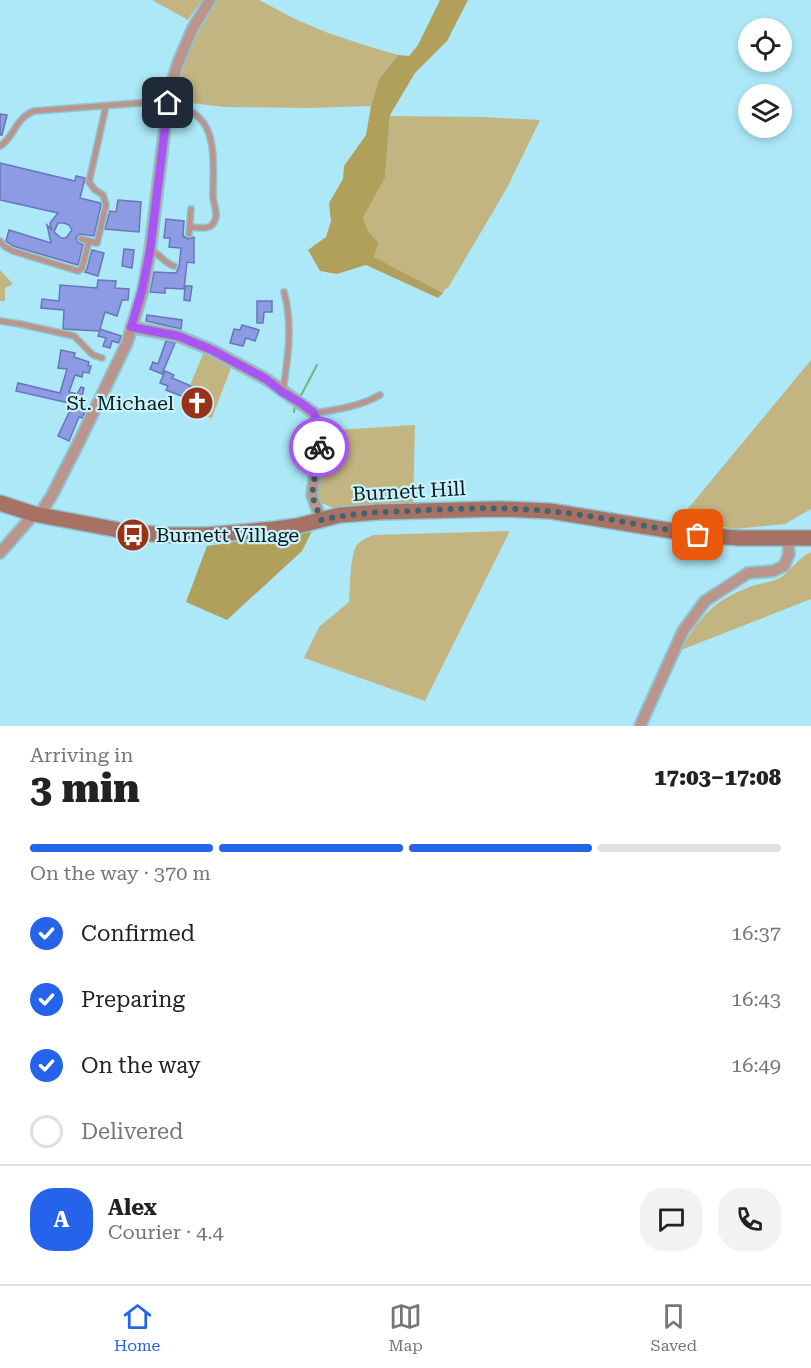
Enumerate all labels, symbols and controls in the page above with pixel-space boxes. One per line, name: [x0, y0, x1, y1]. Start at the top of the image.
map controls: [738, 18, 792, 138]
button: locate: [738, 18, 792, 72]
pin: [142, 77, 193, 128]
button: layers: [738, 84, 792, 138]
icon: home: [151, 86, 184, 119]
church icon: St. Michael: [179, 385, 215, 421]
place label: St. Michael: [66, 391, 174, 415]
courier: [289, 417, 349, 477]
icon: bike: [303, 431, 336, 464]
street label: Burnett Hill: [352, 476, 466, 506]
pin: [672, 509, 723, 560]
bus stop icon: Burnett Village: [115, 517, 151, 553]
icon: bag: [681, 518, 714, 551]
place label: Burnett Village: [156, 523, 299, 547]
text: Arriving in: [30, 743, 133, 767]
text: 17:03–17:08: [654, 765, 781, 790]
text: 3 min: [30, 766, 140, 812]
text: On the way · 370 m: [30, 861, 211, 885]
icon: check: [30, 917, 63, 950]
text: Confirmed: [81, 921, 195, 946]
text: 16:37: [731, 921, 781, 945]
icon: check: [30, 983, 63, 1016]
text: Preparing: [81, 987, 185, 1012]
text: 16:43: [731, 987, 781, 1011]
icon: check: [30, 1049, 63, 1082]
text: On the way: [81, 1053, 201, 1078]
text: 16:49: [731, 1053, 781, 1077]
text: Delivered: [81, 1119, 183, 1144]
button: chat: [640, 1188, 703, 1251]
button: phone: [718, 1188, 781, 1251]
text: Alex: [108, 1195, 157, 1220]
text: A: [54, 1207, 69, 1232]
text: Courier · 4.4: [108, 1220, 224, 1244]
tab: Home: [114, 1300, 160, 1355]
tab: Map: [388, 1300, 423, 1355]
tab: Saved: [651, 1300, 697, 1355]

